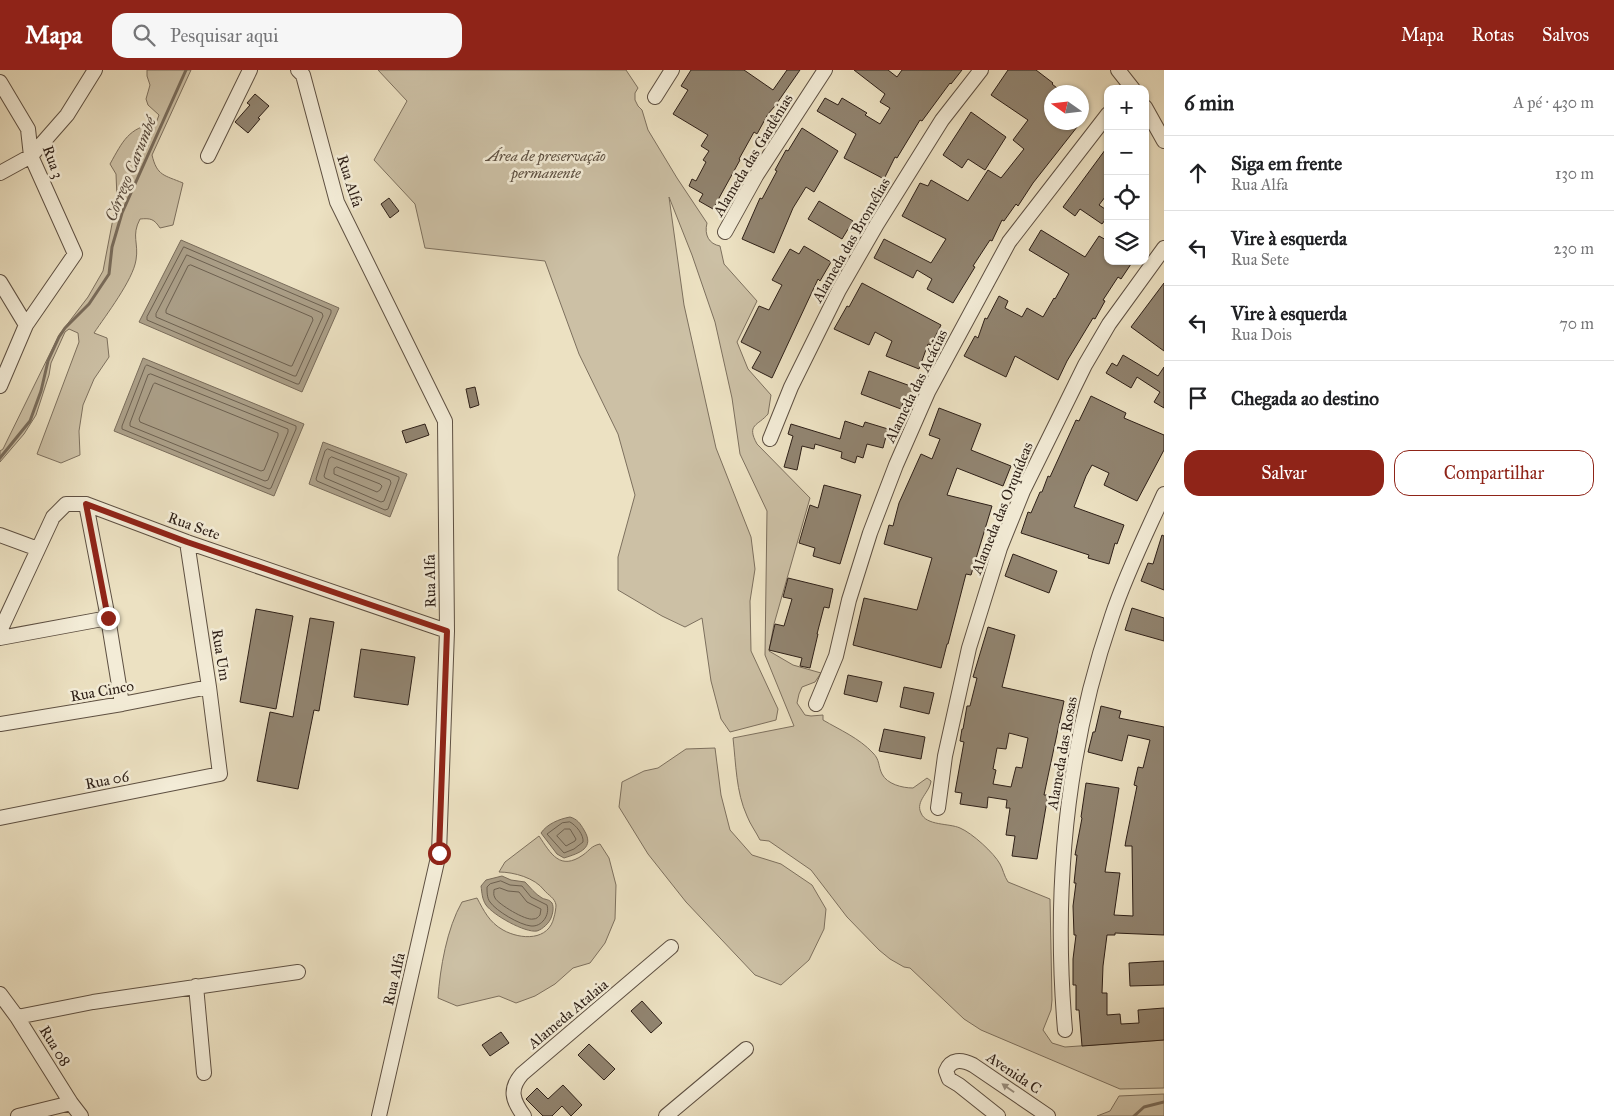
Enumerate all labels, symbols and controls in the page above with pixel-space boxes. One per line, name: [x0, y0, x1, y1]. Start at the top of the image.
search box: [112, 13, 462, 58]
text: Mapa: [25, 20, 82, 50]
icon: search: [130, 21, 158, 49]
text: Pesquisar aqui: [170, 24, 278, 47]
text: Mapa: [1401, 24, 1444, 46]
text: Rotas: [1472, 24, 1514, 46]
text: Salvos: [1542, 24, 1589, 46]
north arrow: [1044, 85, 1089, 130]
map controls: [1104, 85, 1149, 265]
button: +: [1104, 85, 1149, 130]
text: 6 min: [1184, 90, 1234, 116]
street label: Alameda das Gardênias: [709, 91, 797, 220]
text: A pé · 430 m: [1513, 93, 1594, 112]
water label: Córrego Carumbé: [101, 112, 161, 224]
button: −: [1104, 130, 1149, 175]
street label: Rua 3: [39, 143, 67, 181]
park label: Área de preservação permanente: [484, 147, 606, 183]
text: Siga em frente: [1231, 152, 1342, 175]
street label: Rua Alfa: [333, 153, 367, 210]
icon: ahead: [1184, 159, 1212, 187]
text: 130 m: [1555, 164, 1594, 183]
street label: Alameda das Bromélias: [808, 175, 894, 306]
button: locate: [1104, 175, 1149, 220]
text: Rua Alfa: [1231, 175, 1288, 194]
button: layers: [1104, 220, 1149, 265]
text: Vire à esquerda: [1231, 227, 1347, 250]
icon: left: [1184, 234, 1212, 262]
text: 230 m: [1554, 239, 1594, 258]
text: Rua Sete: [1231, 250, 1289, 269]
text: Vire à esquerda: [1231, 302, 1347, 325]
icon: left: [1184, 309, 1212, 337]
text: 70 m: [1559, 314, 1594, 333]
text: Rua Dois: [1231, 325, 1292, 344]
street label: Alameda das Acácias: [880, 326, 951, 447]
icon: arrive: [1184, 384, 1212, 412]
text: Chegada ao destino: [1231, 387, 1379, 410]
street label: Alameda das Orquídeas: [967, 439, 1038, 578]
button: Salvar: [1184, 450, 1384, 496]
button: Compartilhar: [1394, 450, 1594, 496]
street label: Rua Sete: [165, 508, 223, 544]
street label: Rua Alfa: [421, 553, 439, 608]
route end: [97, 607, 120, 630]
street label: Rua Um: [208, 628, 234, 683]
street label: Rua Cinco: [69, 676, 136, 705]
street label: Alameda das Rosas: [1043, 695, 1081, 812]
street label: Rua 06: [83, 767, 132, 793]
route start: [428, 842, 451, 865]
street label: Rua Alfa: [379, 950, 409, 1007]
street label: Alameda Atalaia: [524, 975, 612, 1053]
street label: Rua 08: [36, 1022, 74, 1070]
street label: Avenida C: [982, 1048, 1045, 1098]
one-way arrow: [1002, 1083, 1015, 1093]

